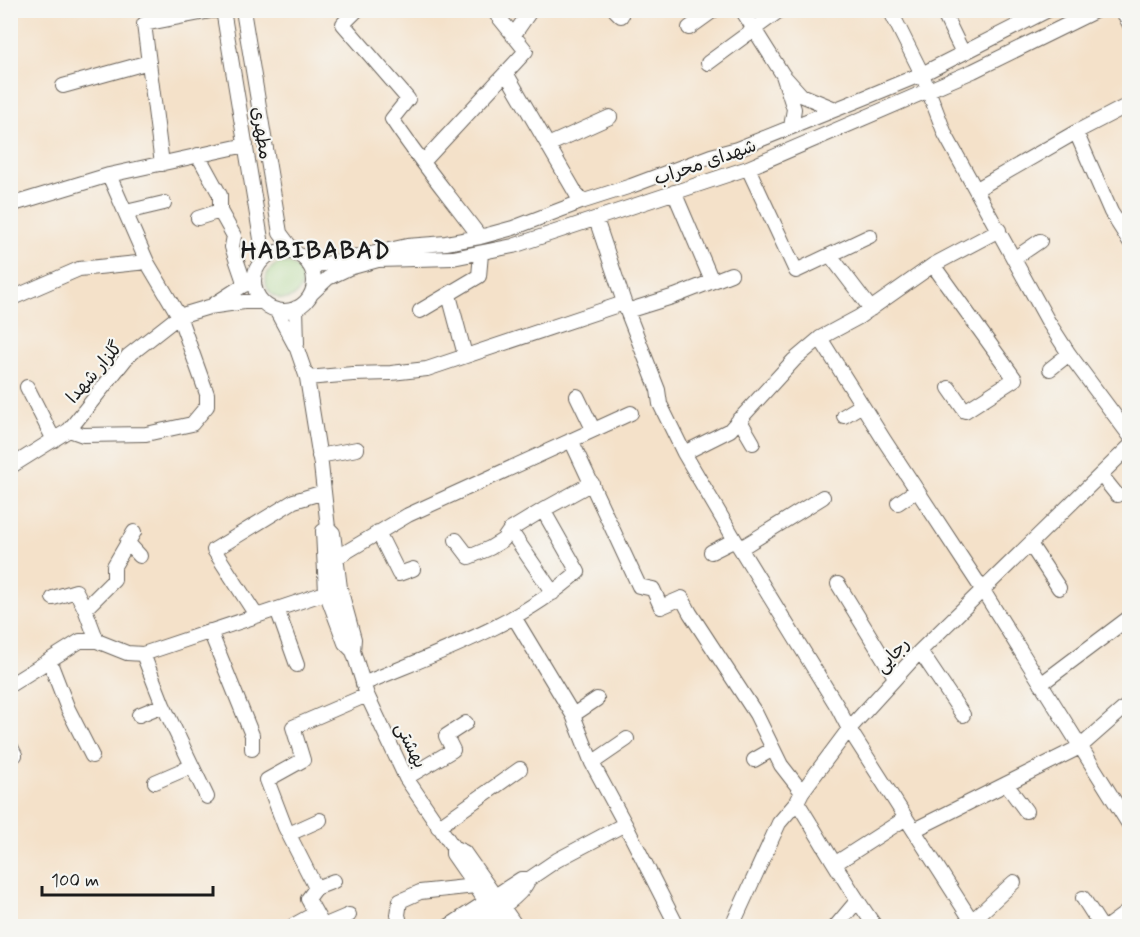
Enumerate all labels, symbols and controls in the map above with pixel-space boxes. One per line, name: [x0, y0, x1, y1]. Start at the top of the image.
street label: مطهری: [245, 105, 277, 161]
street label: شهدای محراب: [651, 134, 760, 192]
district label: HABIBABAD: [241, 236, 391, 267]
street label: گلزار شهدا: [61, 336, 129, 409]
street label: رجایی: [870, 633, 915, 679]
street label: بهشتی: [389, 718, 431, 772]
scale bar: [42, 859, 213, 897]
text: 100 m: [51, 869, 99, 893]

